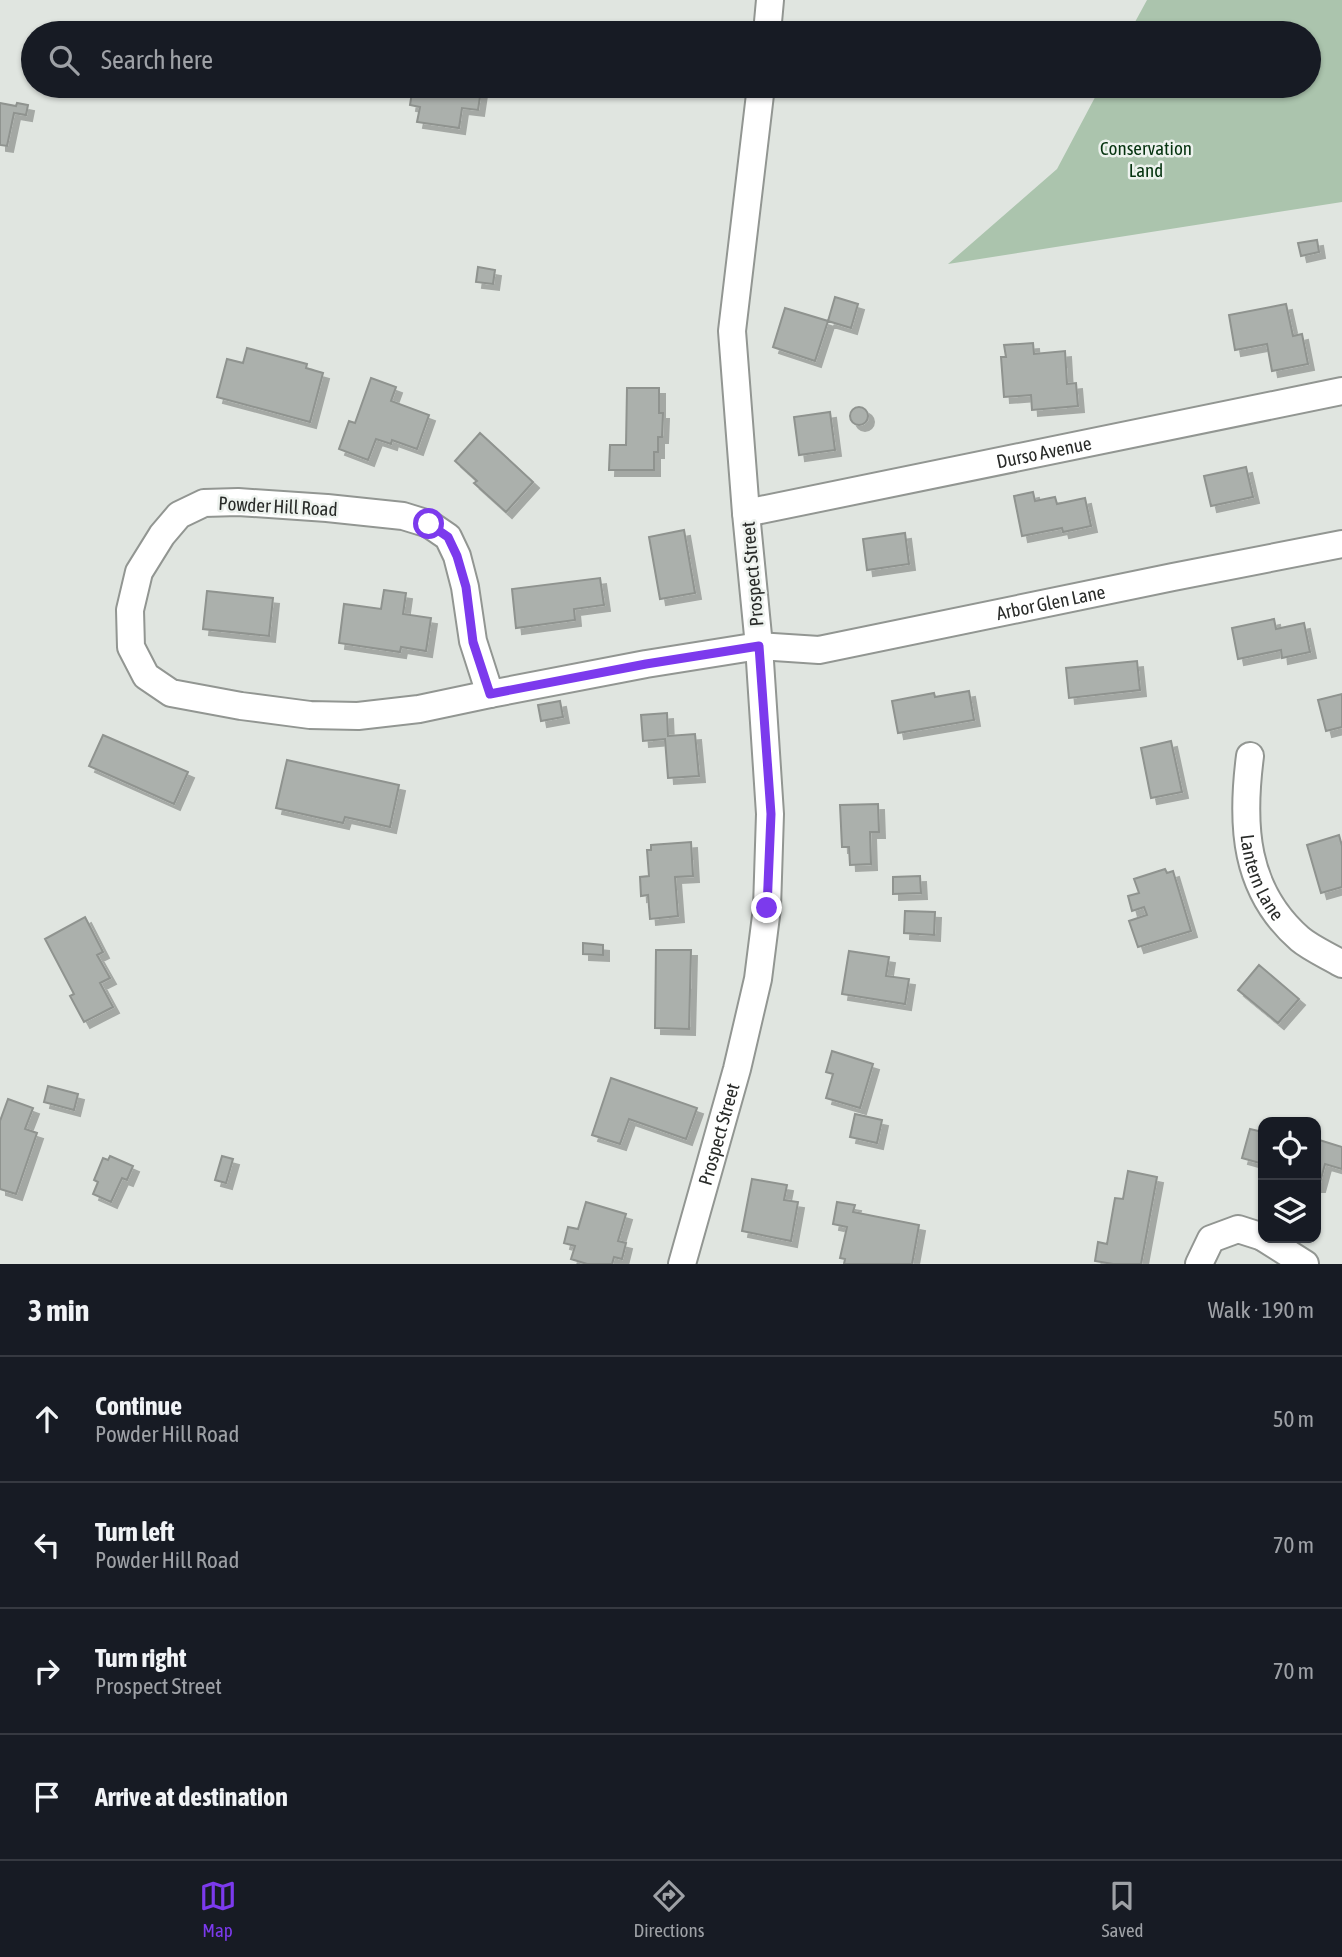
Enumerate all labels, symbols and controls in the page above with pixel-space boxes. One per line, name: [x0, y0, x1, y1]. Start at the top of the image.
search box: [21, 21, 1321, 98]
icon: search: [45, 41, 83, 79]
text: Search here: [101, 45, 213, 75]
park label: Conservation Land: [1100, 137, 1192, 181]
street label: Durso Avenue: [994, 432, 1093, 472]
street label: Powder Hill Road: [218, 492, 338, 520]
route start: [413, 508, 444, 539]
street label: Prospect Street: [736, 521, 768, 627]
street label: Arbor Glen Lane: [994, 580, 1107, 624]
street label: Lantern Lane: [1236, 833, 1289, 925]
route end: [751, 892, 782, 923]
street label: Prospect Street: [694, 1081, 743, 1188]
map controls: [1258, 1117, 1321, 1243]
button: locate: [1258, 1117, 1321, 1180]
button: layers: [1258, 1180, 1321, 1243]
text: 3 min: [28, 1293, 89, 1327]
text: Walk · 190 m: [1208, 1297, 1314, 1323]
text: Continue: [95, 1391, 182, 1421]
icon: ahead: [28, 1400, 66, 1438]
text: 50 m: [1273, 1406, 1314, 1432]
text: Powder Hill Road: [95, 1421, 239, 1447]
text: Turn left: [95, 1517, 175, 1547]
icon: left: [28, 1526, 66, 1564]
text: 70 m: [1273, 1532, 1314, 1558]
text: Powder Hill Road: [95, 1547, 239, 1573]
text: Turn right: [95, 1643, 186, 1673]
icon: right: [28, 1652, 66, 1690]
text: 70 m: [1273, 1658, 1314, 1684]
text: Prospect Street: [95, 1673, 222, 1699]
icon: arrive: [28, 1778, 66, 1816]
text: Arrive at destination: [95, 1782, 288, 1812]
tab: Map: [199, 1877, 237, 1941]
tab: Directions: [634, 1877, 704, 1941]
tab: Saved: [1101, 1877, 1143, 1941]

